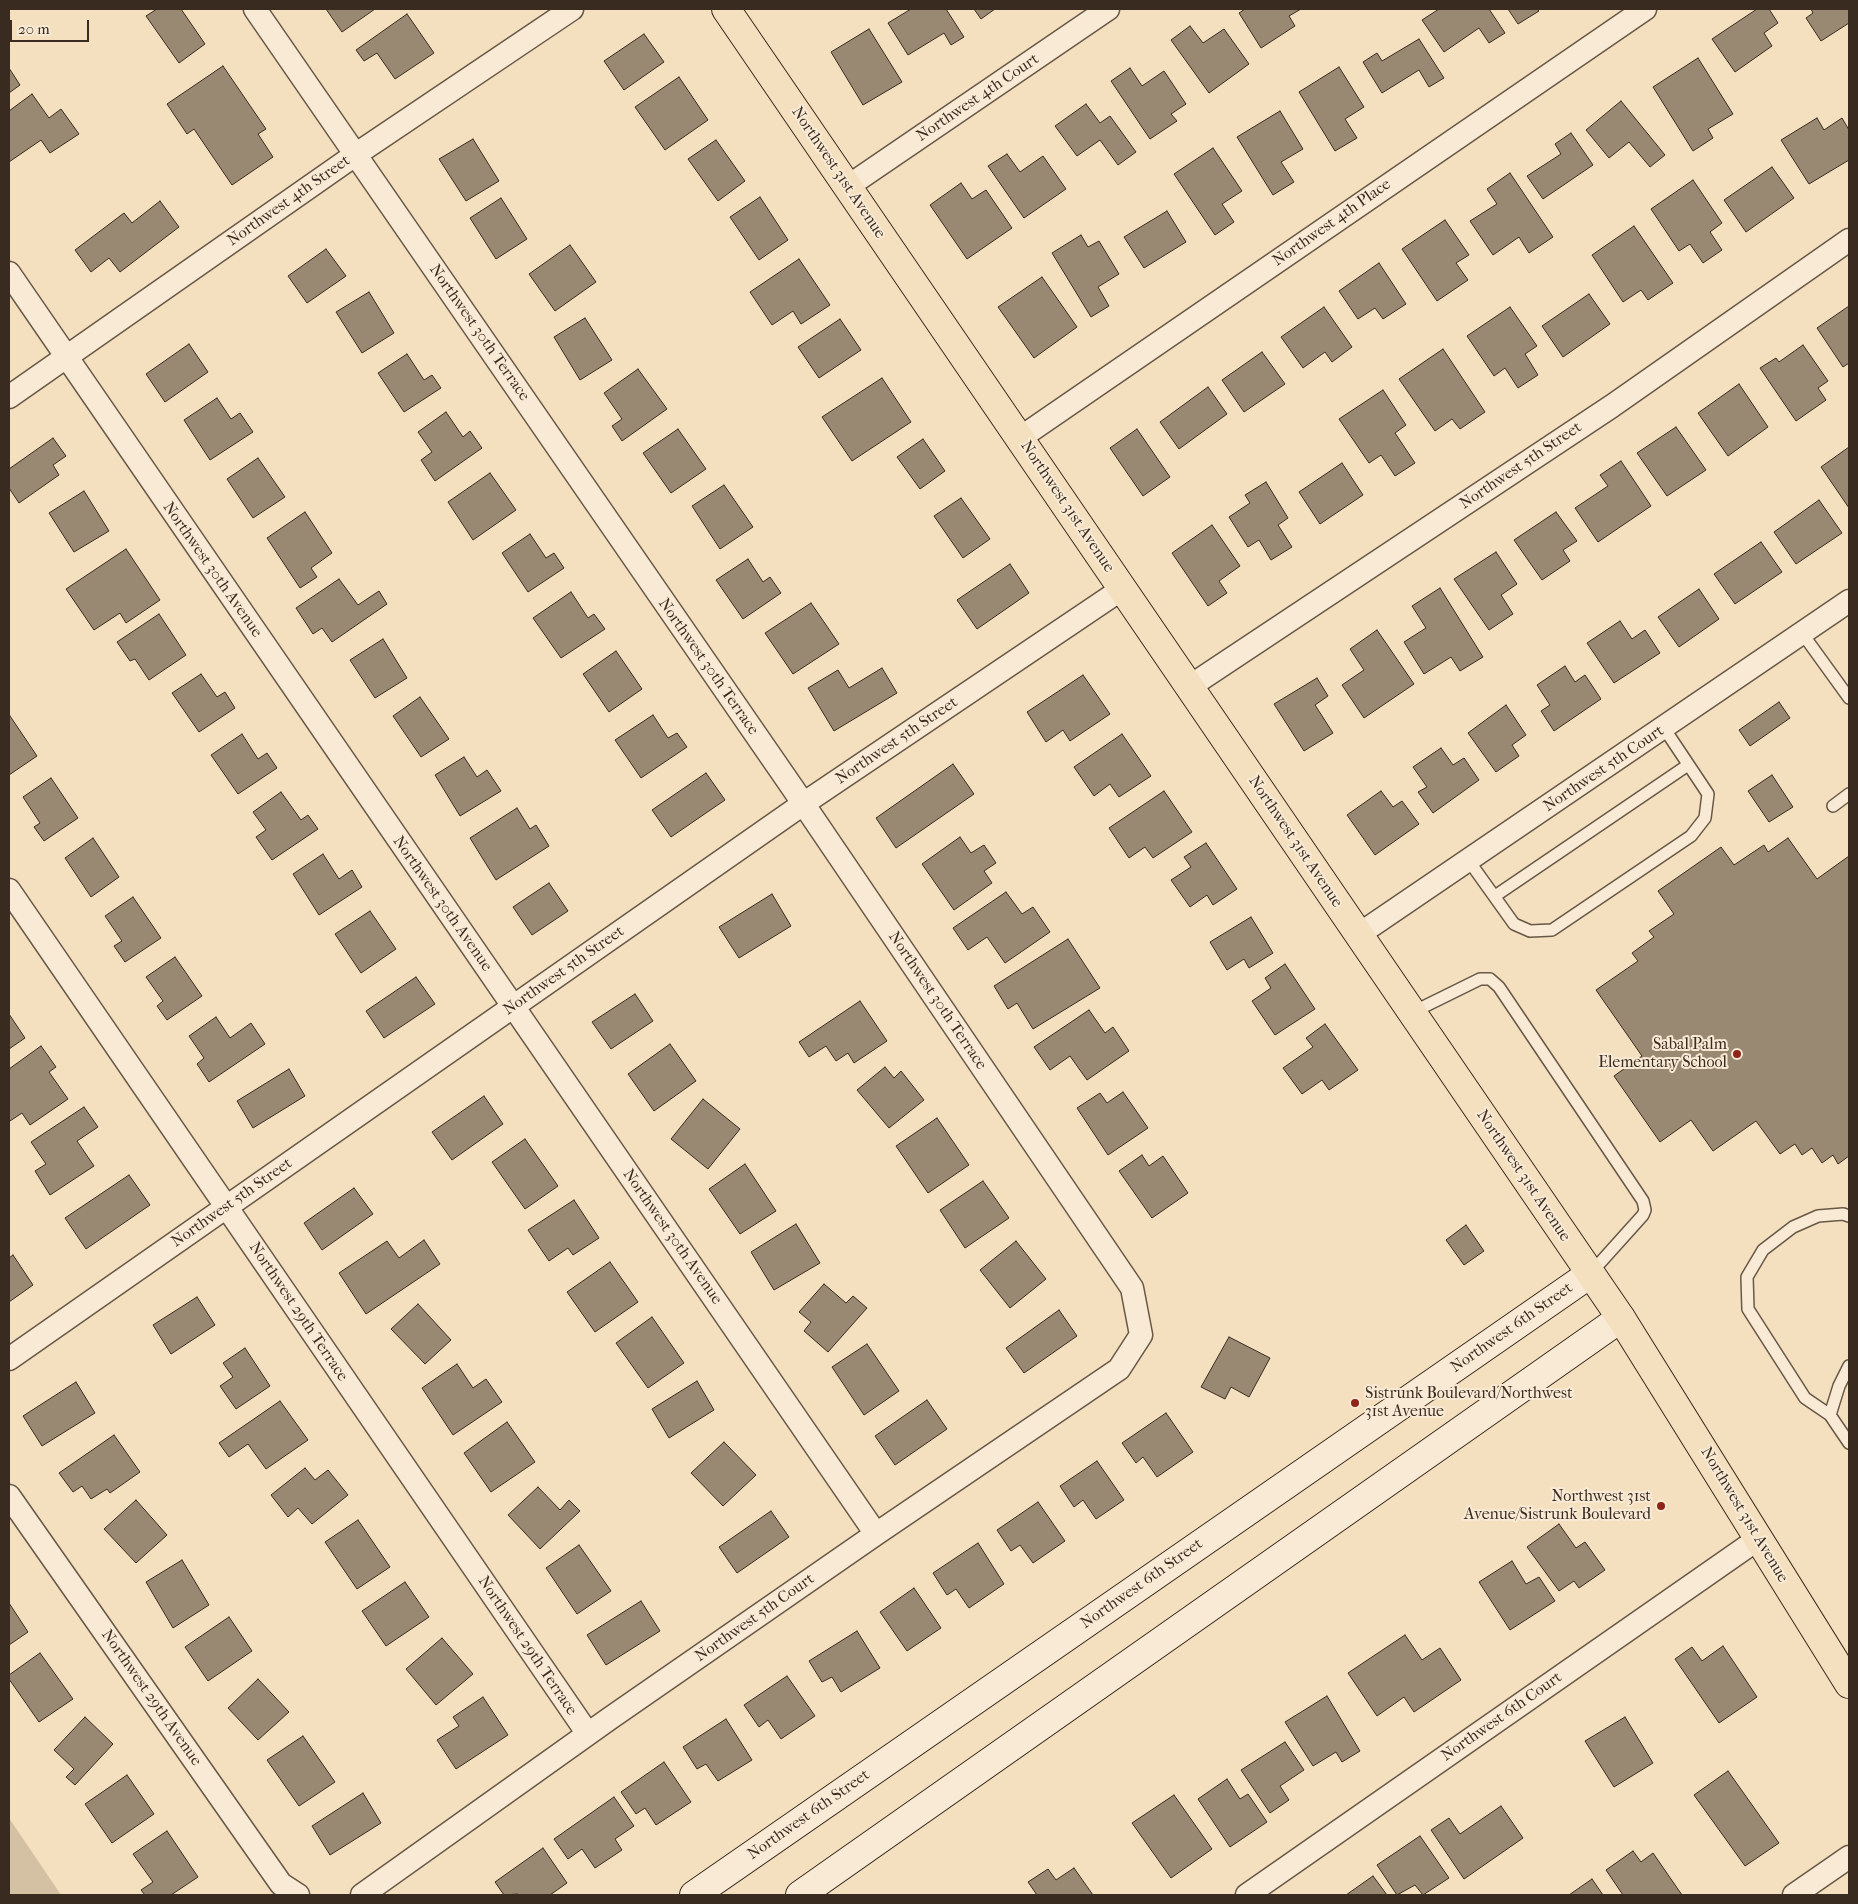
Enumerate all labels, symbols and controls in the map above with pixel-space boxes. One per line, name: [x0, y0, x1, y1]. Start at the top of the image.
scale bar: [12, 10, 91, 42]
text: 20 m: [18, 20, 50, 38]
street label: Northwest 4th Court: [913, 50, 1043, 146]
street label: Northwest 31st Avenue: [787, 104, 889, 242]
street label: Northwest 4th Street: [224, 151, 354, 251]
street label: Northwest 4th Place: [1269, 175, 1395, 271]
street label: Northwest 30th Terrace: [425, 261, 533, 405]
street label: Northwest 5th Street: [1456, 418, 1586, 514]
street label: Northwest 31st Avenue: [1016, 438, 1118, 576]
street label: Northwest 30th Avenue: [158, 499, 266, 641]
street label: Northwest 30th Terrace: [654, 595, 762, 739]
street label: Northwest 5th Street: [832, 693, 962, 789]
street label: Northwest 5th Court: [1540, 722, 1668, 816]
street label: Northwest 31st Avenue: [1244, 773, 1346, 911]
street label: Northwest 30th Avenue: [388, 833, 496, 975]
street label: Northwest 5th Street: [500, 922, 628, 1020]
street label: Northwest 30th Terrace: [884, 928, 990, 1074]
place label: Sabal Palm Elementary School: [1598, 1035, 1727, 1073]
marker: Sabal Palm Elementary School: [1731, 1048, 1743, 1060]
street label: Northwest 31st Avenue: [1472, 1107, 1574, 1245]
street label: Northwest 5th Street: [168, 1154, 296, 1252]
street label: Northwest 30th Avenue: [618, 1166, 726, 1308]
street label: Northwest 29th Terrace: [244, 1239, 352, 1385]
street label: Northwest 6th Street: [1447, 1279, 1577, 1377]
place label: Sistrunk Boulevard/Northwest 31st Avenue: [1365, 1384, 1573, 1422]
marker: Sistrunk Boulevard/Northwest 31st Avenue: [1349, 1397, 1361, 1409]
street label: Northwest 31st Avenue: [1696, 1444, 1792, 1586]
place label: Northwest 31st Avenue/Sistrunk Boulevard: [1464, 1487, 1651, 1525]
marker: Northwest 31st Avenue/Sistrunk Boulevard: [1655, 1500, 1667, 1512]
street label: Northwest 6th Street: [1077, 1535, 1207, 1633]
street label: Northwest 5th Court: [692, 1570, 818, 1666]
street label: Northwest 29th Terrace: [473, 1573, 581, 1719]
street label: Northwest 29th Avenue: [97, 1626, 205, 1770]
street label: Northwest 6th Court: [1438, 1668, 1566, 1766]
street label: Northwest 6th Street: [744, 1766, 874, 1864]

